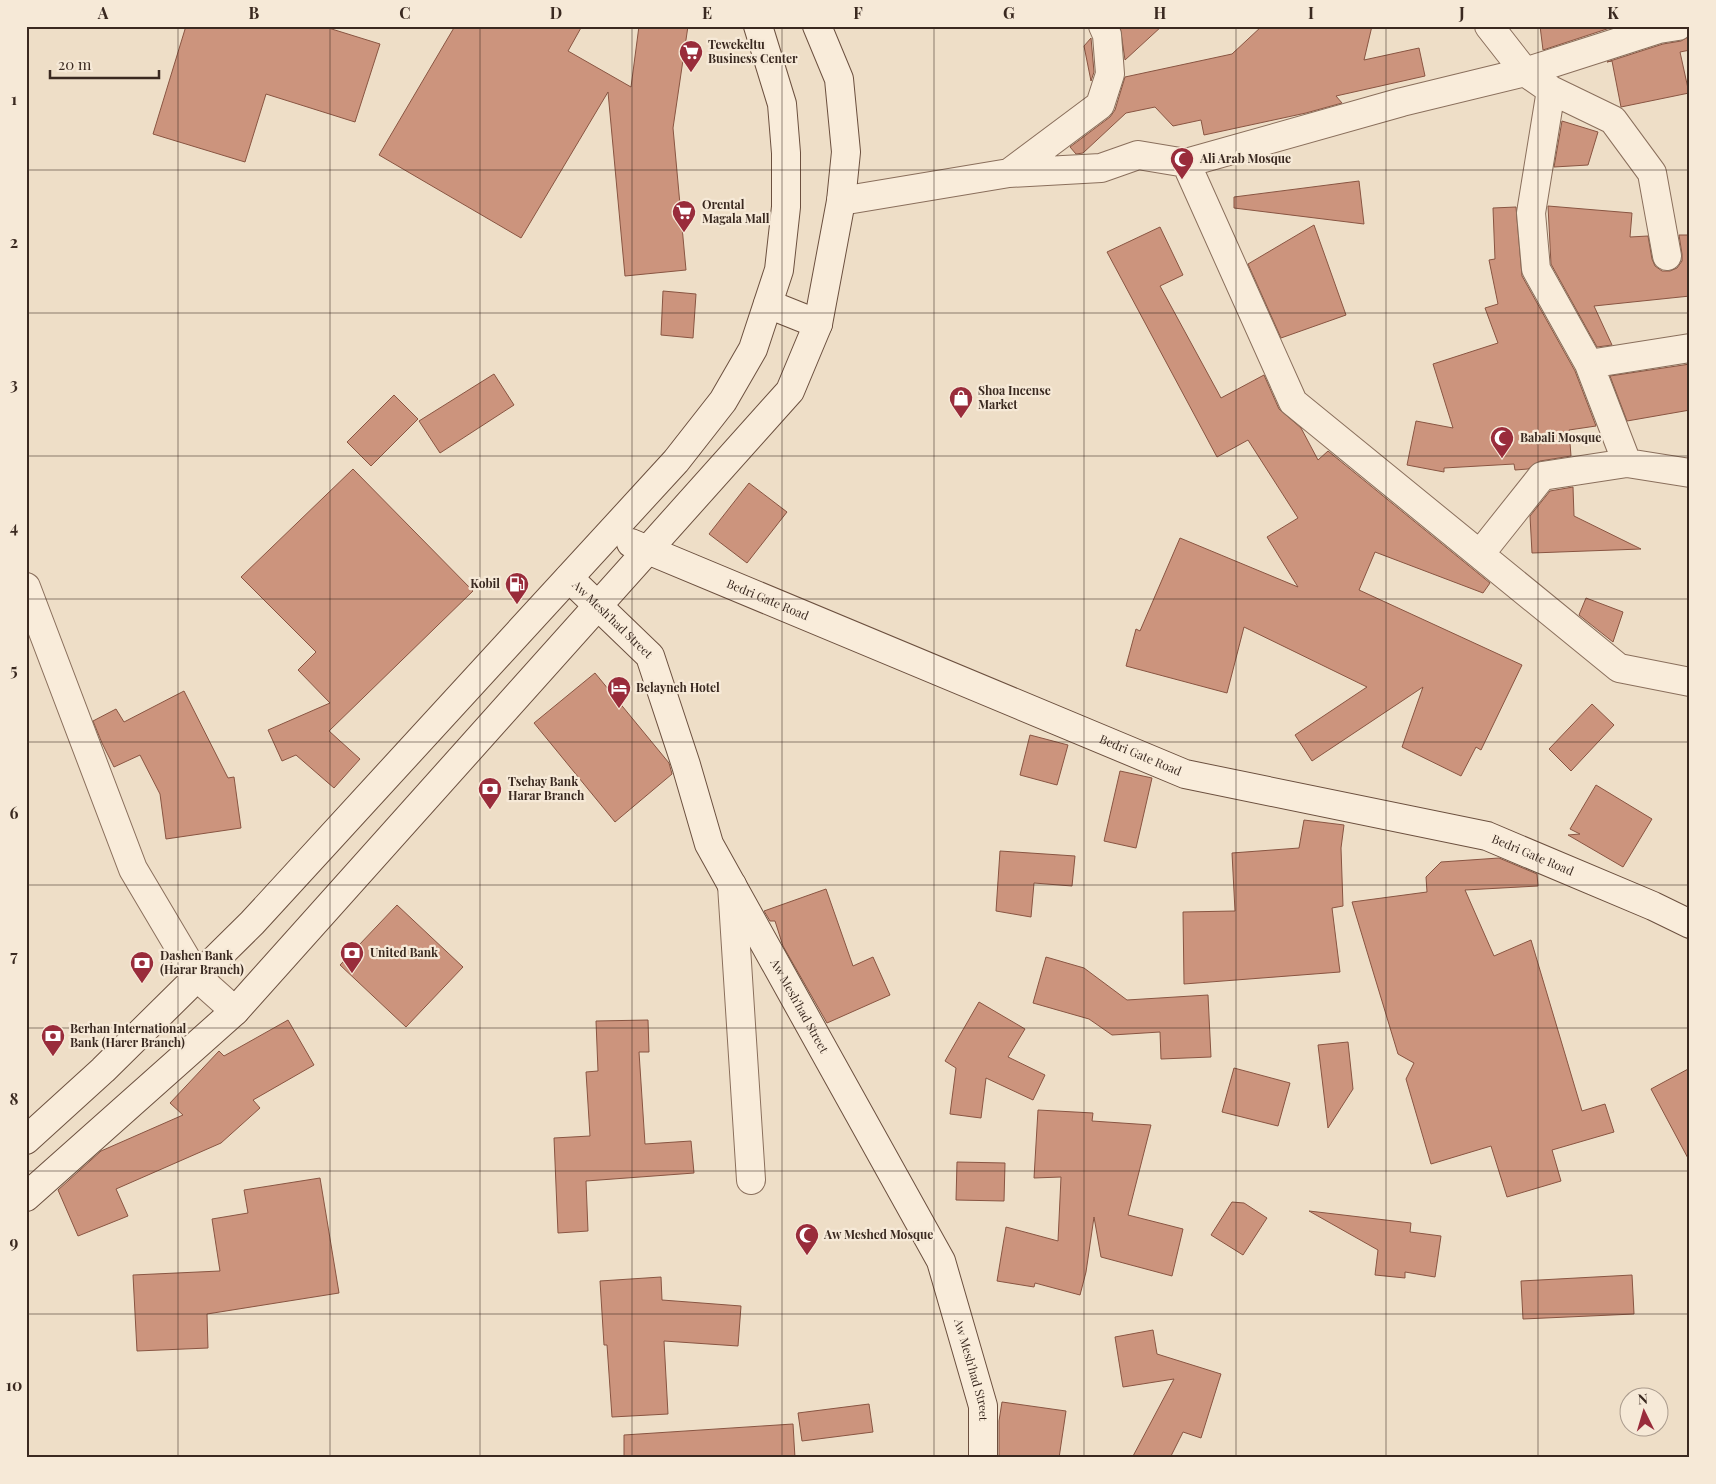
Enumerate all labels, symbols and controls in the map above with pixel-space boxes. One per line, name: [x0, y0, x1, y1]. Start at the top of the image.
text: A: [97, 2, 109, 23]
text: B: [249, 2, 260, 23]
text: C: [399, 2, 411, 23]
text: D: [550, 2, 562, 23]
text: E: [702, 2, 712, 23]
text: F: [853, 2, 863, 23]
text: G: [1003, 2, 1015, 23]
text: H: [1154, 2, 1167, 23]
text: I: [1308, 2, 1314, 23]
text: J: [1458, 2, 1465, 23]
text: K: [1607, 2, 1619, 23]
place label: Tewekeltu Business Center: [708, 36, 798, 66]
supermarket icon: Tewekeltu Business Center: [678, 39, 704, 73]
scale bar: [50, 48, 159, 80]
text: 20 m: [58, 54, 92, 74]
text: 1: [11, 88, 17, 109]
mosque icon: Ali Arab Mosque: [1169, 146, 1195, 180]
place label: Ali Arab Mosque: [1199, 150, 1291, 166]
place label: Orental Magala Mall: [702, 196, 770, 226]
supermarket icon: Orental Magala Mall: [671, 199, 697, 233]
text: 2: [10, 231, 18, 252]
text: 3: [10, 373, 18, 394]
place label: Shoa Incense Market: [978, 382, 1051, 412]
shop icon: Shoa Incense Market: [948, 385, 974, 419]
mosque icon: Babali Mosque: [1489, 425, 1515, 459]
place label: Babali Mosque: [1520, 429, 1601, 445]
text: 4: [10, 516, 18, 537]
fuel station icon: Kobil: [504, 571, 530, 605]
place label: Kobil: [470, 575, 500, 591]
street label: Bedri Gate Road: [725, 575, 811, 623]
street label: Aw Mesh'had Street: [569, 576, 657, 662]
text: 5: [10, 659, 18, 680]
hotel icon: Belayneh Hotel: [606, 675, 632, 709]
place label: Belayneh Hotel: [636, 679, 720, 695]
street label: Bedri Gate Road: [1097, 730, 1184, 779]
place label: Tsehay Bank Harar Branch: [508, 773, 585, 803]
bank icon: Tsehay Bank Harar Branch: [477, 776, 503, 810]
text: 6: [10, 802, 19, 823]
street label: Bedri Gate Road: [1490, 830, 1576, 879]
bank icon: United Bank: [339, 940, 365, 974]
place label: United Bank: [370, 944, 439, 960]
text: 7: [10, 945, 18, 966]
place label: Dashen Bank (Harar Branch): [160, 947, 244, 977]
bank icon: Dashen Bank (Harar Branch): [129, 950, 155, 984]
street label: Aw Mesh'had Street: [767, 955, 833, 1056]
place label: Berhan International Bank (Harer Branch): [70, 1020, 187, 1050]
bank icon: Berhan International Bank (Harer Branch): [40, 1023, 66, 1057]
text: 8: [10, 1088, 19, 1109]
mosque icon: Aw Meshed Mosque: [794, 1222, 820, 1256]
place label: Aw Meshed Mosque: [823, 1226, 933, 1242]
text: 9: [10, 1231, 19, 1252]
street label: Aw Mesh'had Street: [951, 1316, 992, 1422]
text: 10: [6, 1374, 22, 1395]
north arrow: [1618, 1386, 1668, 1436]
text: N: [1637, 1389, 1649, 1408]

